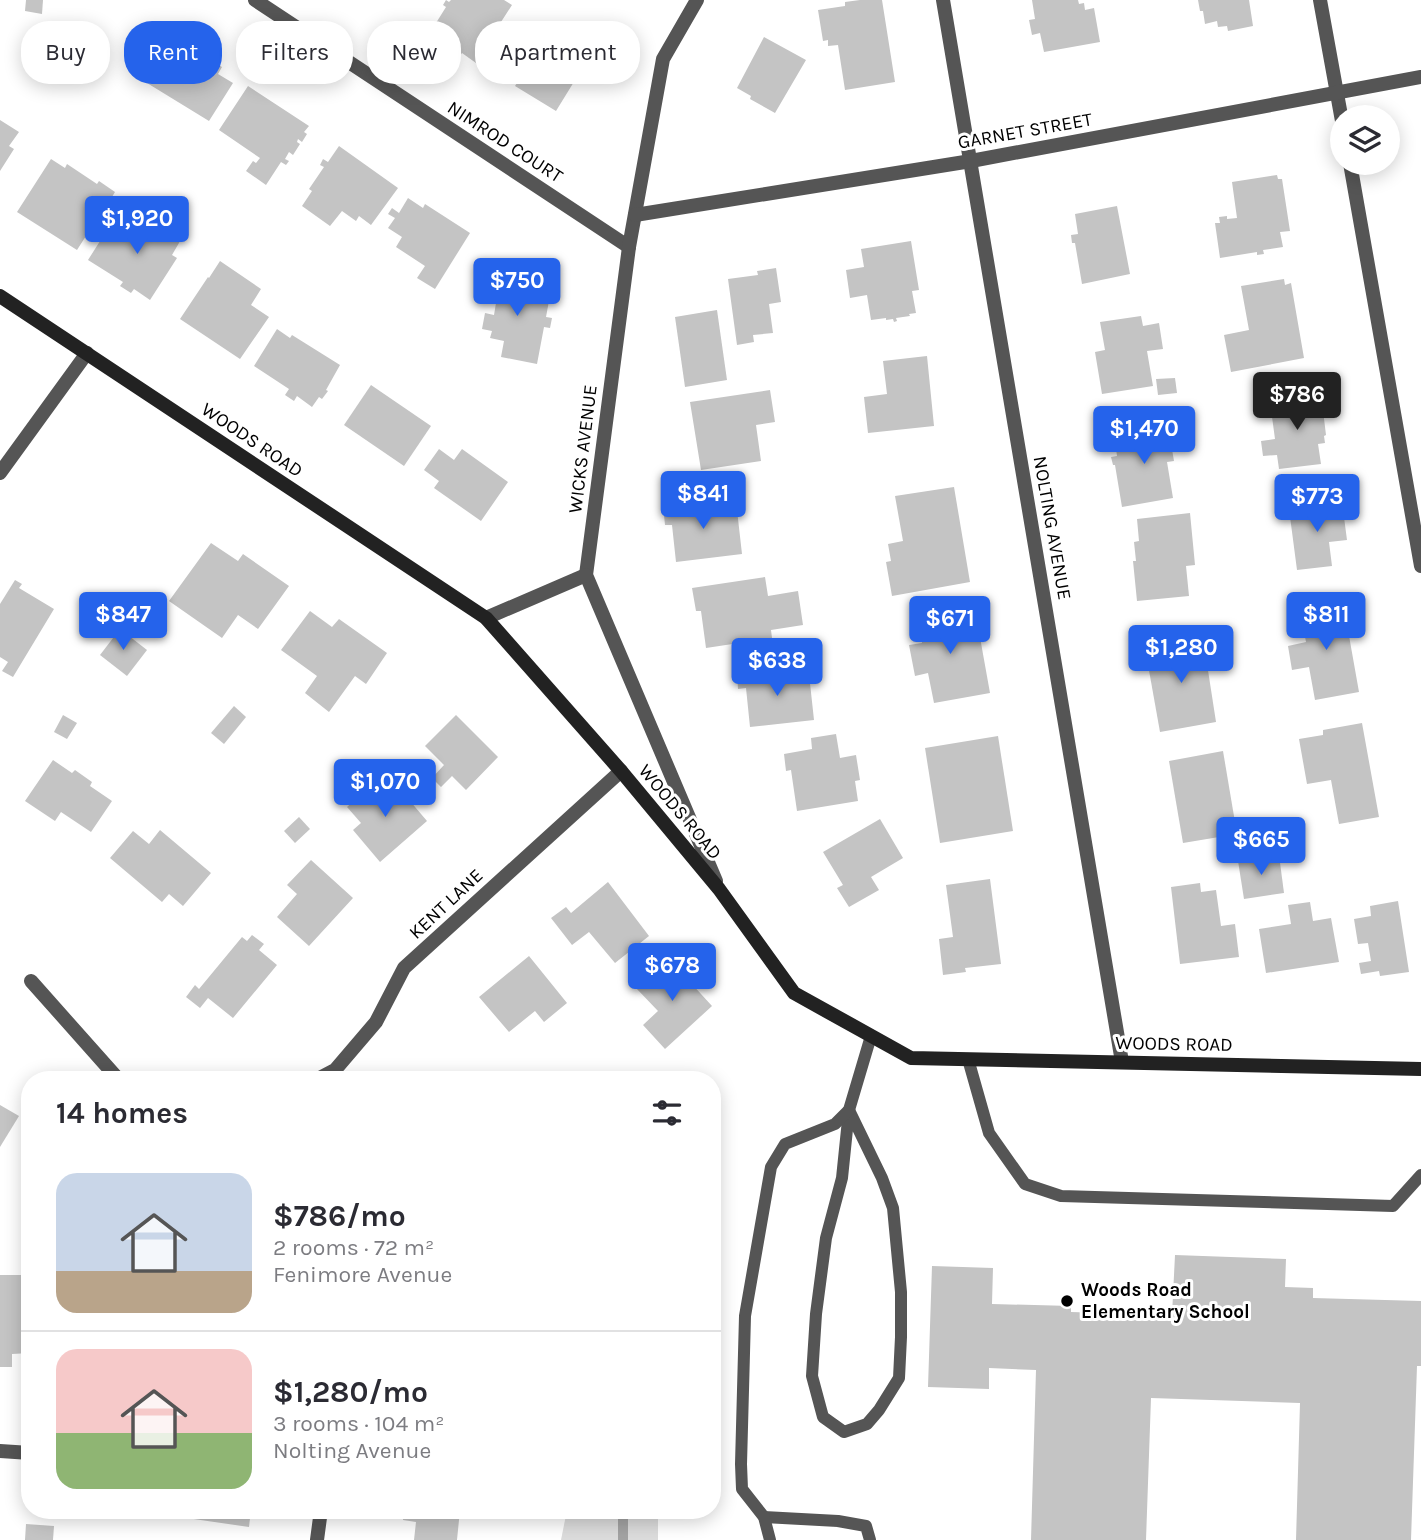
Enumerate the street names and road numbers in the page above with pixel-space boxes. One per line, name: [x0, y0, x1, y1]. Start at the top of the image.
street label: NIMROD COURT: [443, 97, 567, 188]
street label: GARNET STREET: [956, 108, 1094, 154]
street label: WICKS AVENUE: [564, 383, 602, 515]
street label: WOODS ROAD: [197, 398, 307, 482]
street label: NOLTING AVENUE: [1029, 454, 1075, 602]
street label: WOODS ROAD: [634, 760, 726, 864]
street label: KENT LANE: [405, 864, 487, 944]
street label: WOODS ROAD: [1115, 1032, 1233, 1056]

